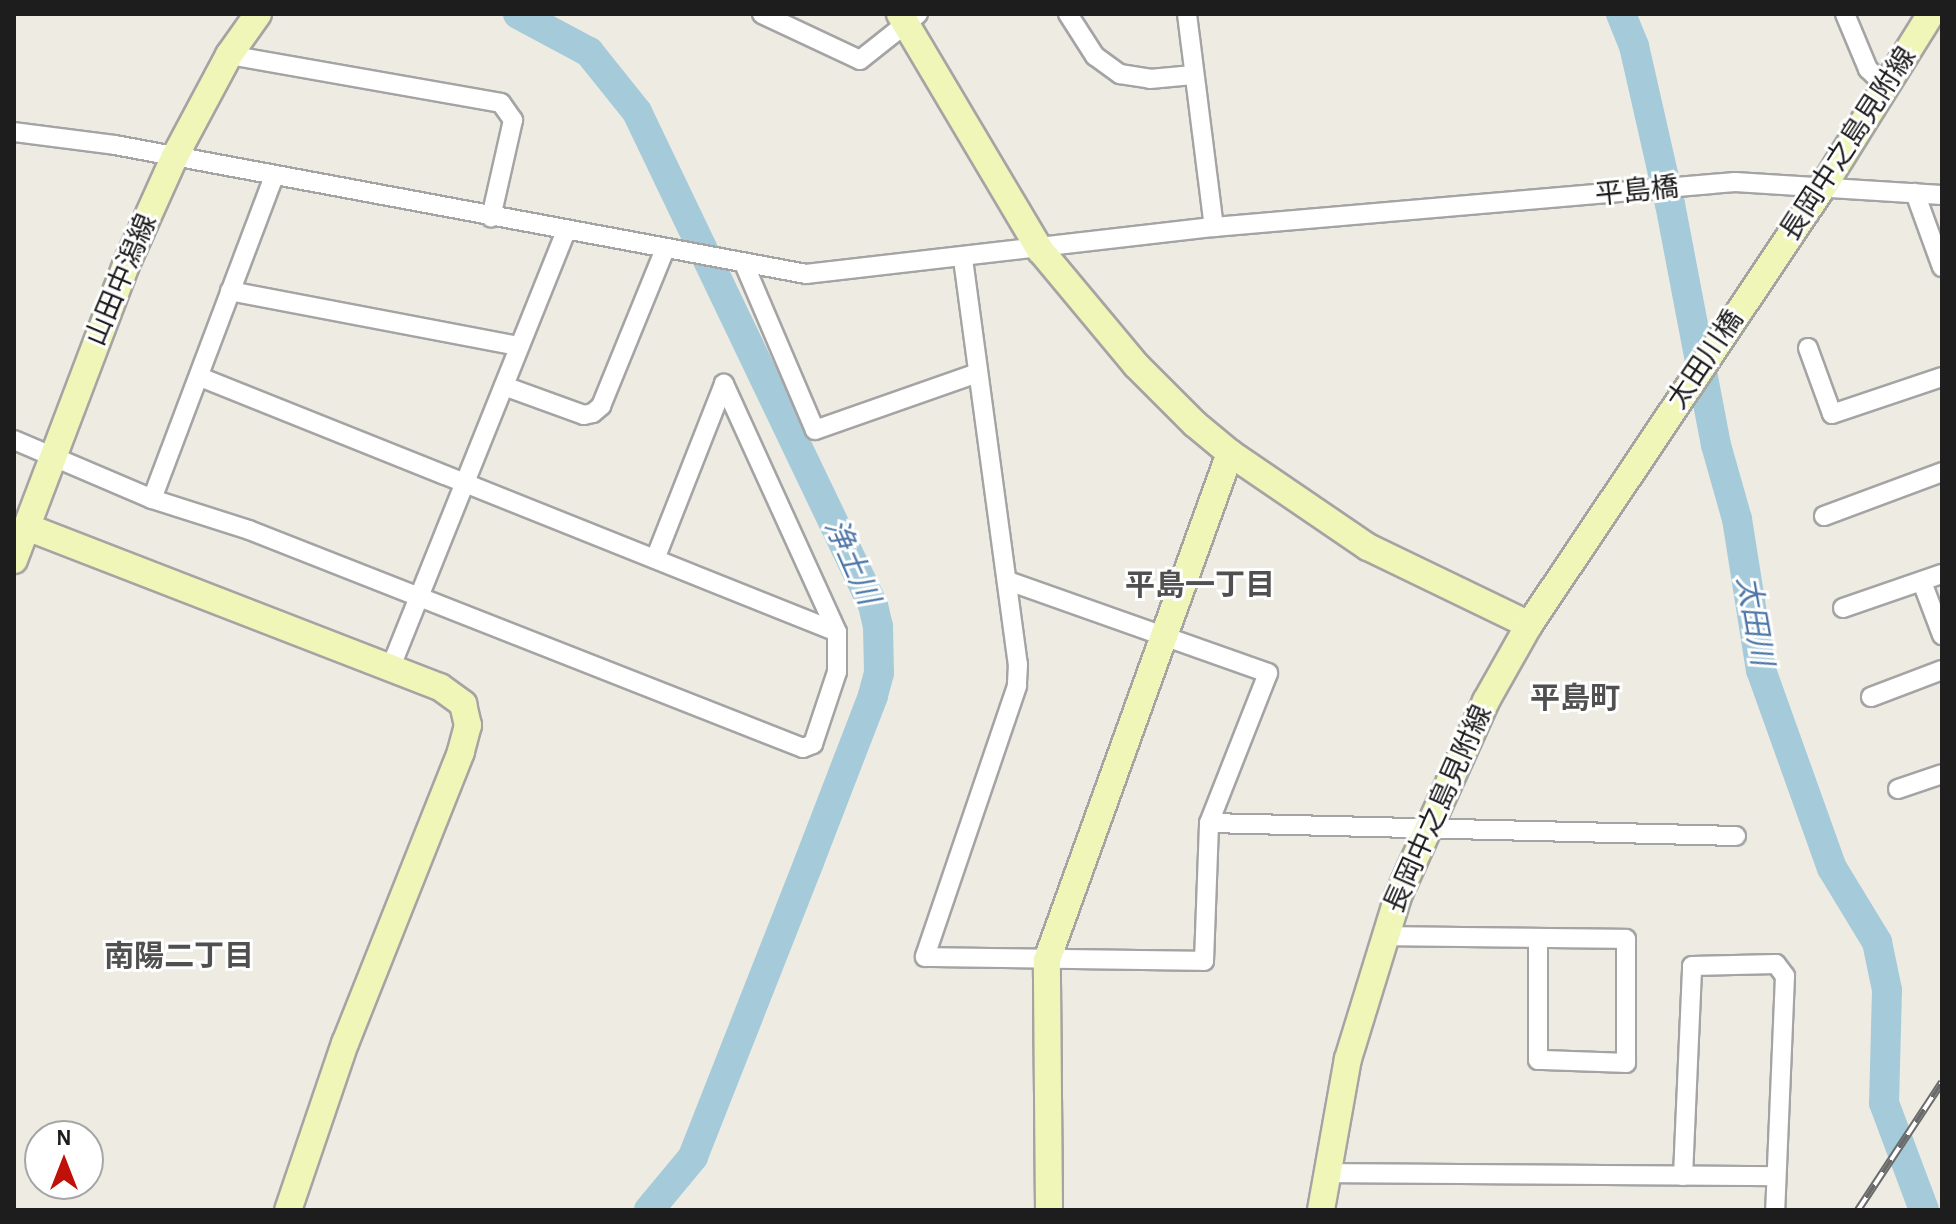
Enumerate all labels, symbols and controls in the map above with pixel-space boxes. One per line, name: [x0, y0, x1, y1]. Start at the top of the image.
street label: 長岡中之島見附線: [1774, 41, 1924, 247]
street label: 平島橋: [1593, 171, 1681, 213]
street label: 山田中潟線: [79, 209, 165, 351]
street label: 太田川橋: [1661, 304, 1751, 416]
water label: 浄土川: [816, 514, 886, 610]
district label: 平島一丁目: [1125, 568, 1275, 604]
water label: 太田川: [1728, 574, 1780, 668]
district label: 平島町: [1530, 681, 1620, 717]
street label: 長岡中之島見附線: [1378, 700, 1500, 918]
district label: 南陽二丁目: [104, 939, 254, 975]
north arrow: [24, 1120, 104, 1200]
text: N: [56, 1127, 72, 1149]

